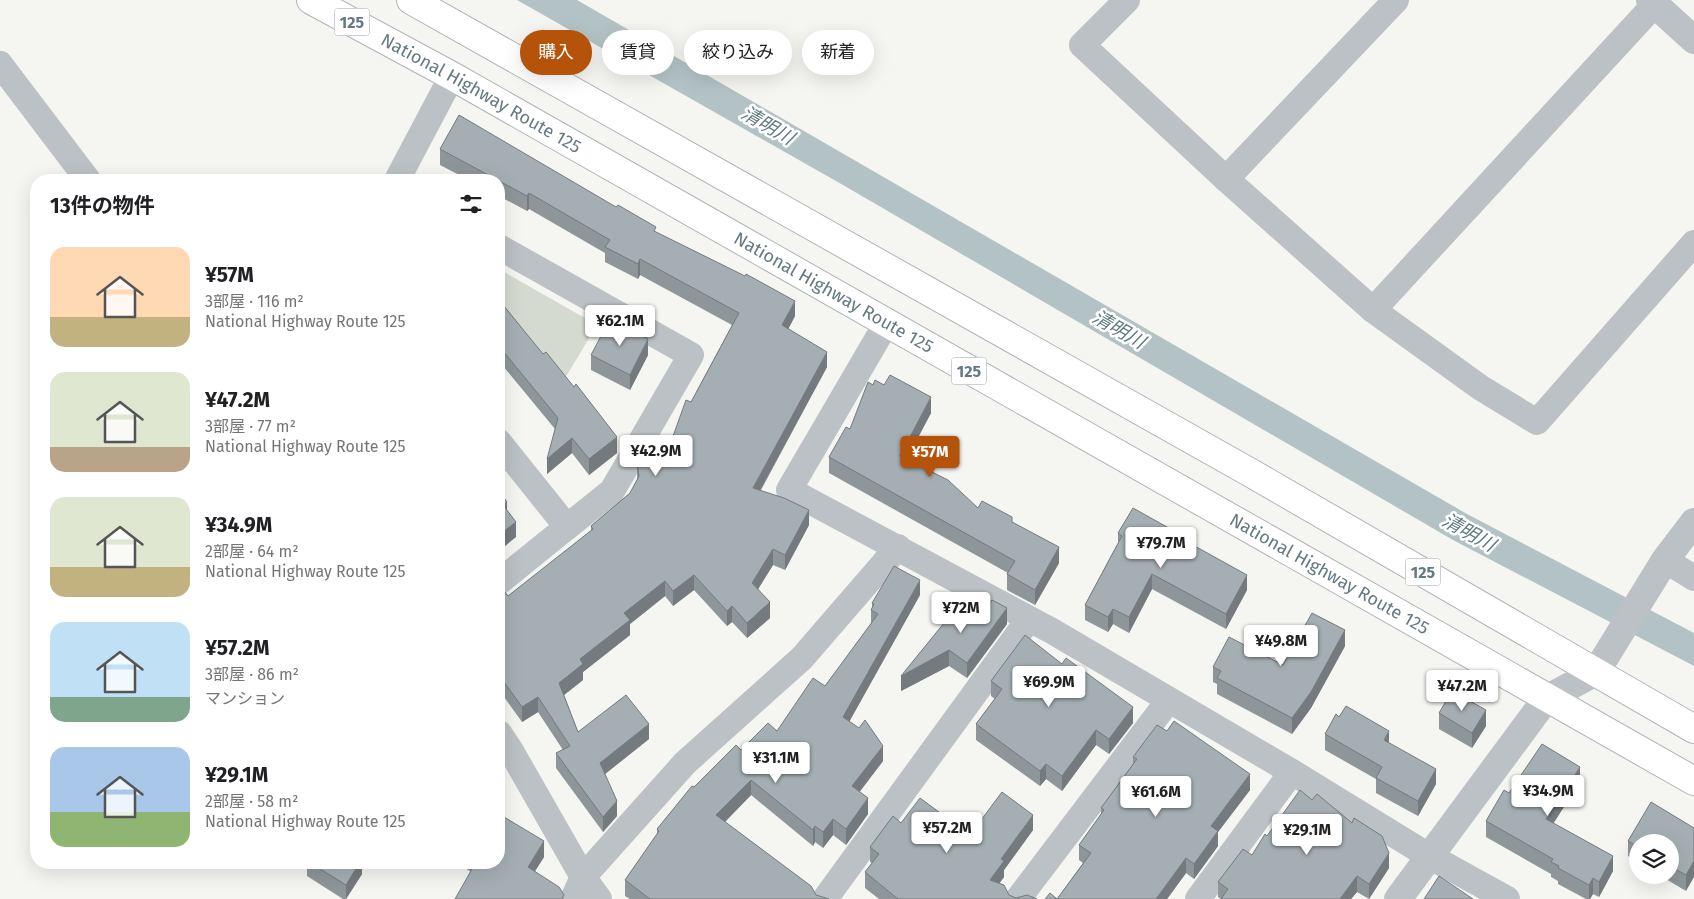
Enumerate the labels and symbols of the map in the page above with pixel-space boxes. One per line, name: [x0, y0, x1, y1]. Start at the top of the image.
road number: 125: [334, 8, 370, 36]
street label: National Highway Route 125: [377, 29, 585, 158]
water label: 清明川: [737, 101, 800, 151]
street label: National Highway Route 125: [730, 227, 937, 358]
pin: ¥62.1M: [579, 304, 661, 347]
water label: 清明川: [1088, 305, 1151, 355]
road number: 125: [952, 358, 986, 384]
pin: ¥42.9M: [615, 434, 697, 477]
pin: ¥57M: [900, 436, 960, 478]
street label: National Highway Route 125: [1226, 509, 1433, 639]
water label: 清明川: [1438, 509, 1501, 557]
pin: ¥79.7M: [1120, 526, 1202, 569]
road number: 125: [1406, 558, 1440, 586]
pin: ¥72M: [931, 592, 991, 634]
pin: ¥49.8M: [1240, 624, 1322, 667]
pin: ¥69.9M: [1008, 666, 1090, 708]
pin: ¥47.2M: [1421, 670, 1503, 712]
pin: ¥31.1M: [735, 742, 817, 784]
pin: ¥34.9M: [1507, 774, 1589, 817]
pin: ¥61.6M: [1115, 776, 1197, 818]
pin: ¥57.2M: [906, 812, 988, 854]
pin: ¥29.1M: [1266, 814, 1348, 856]

